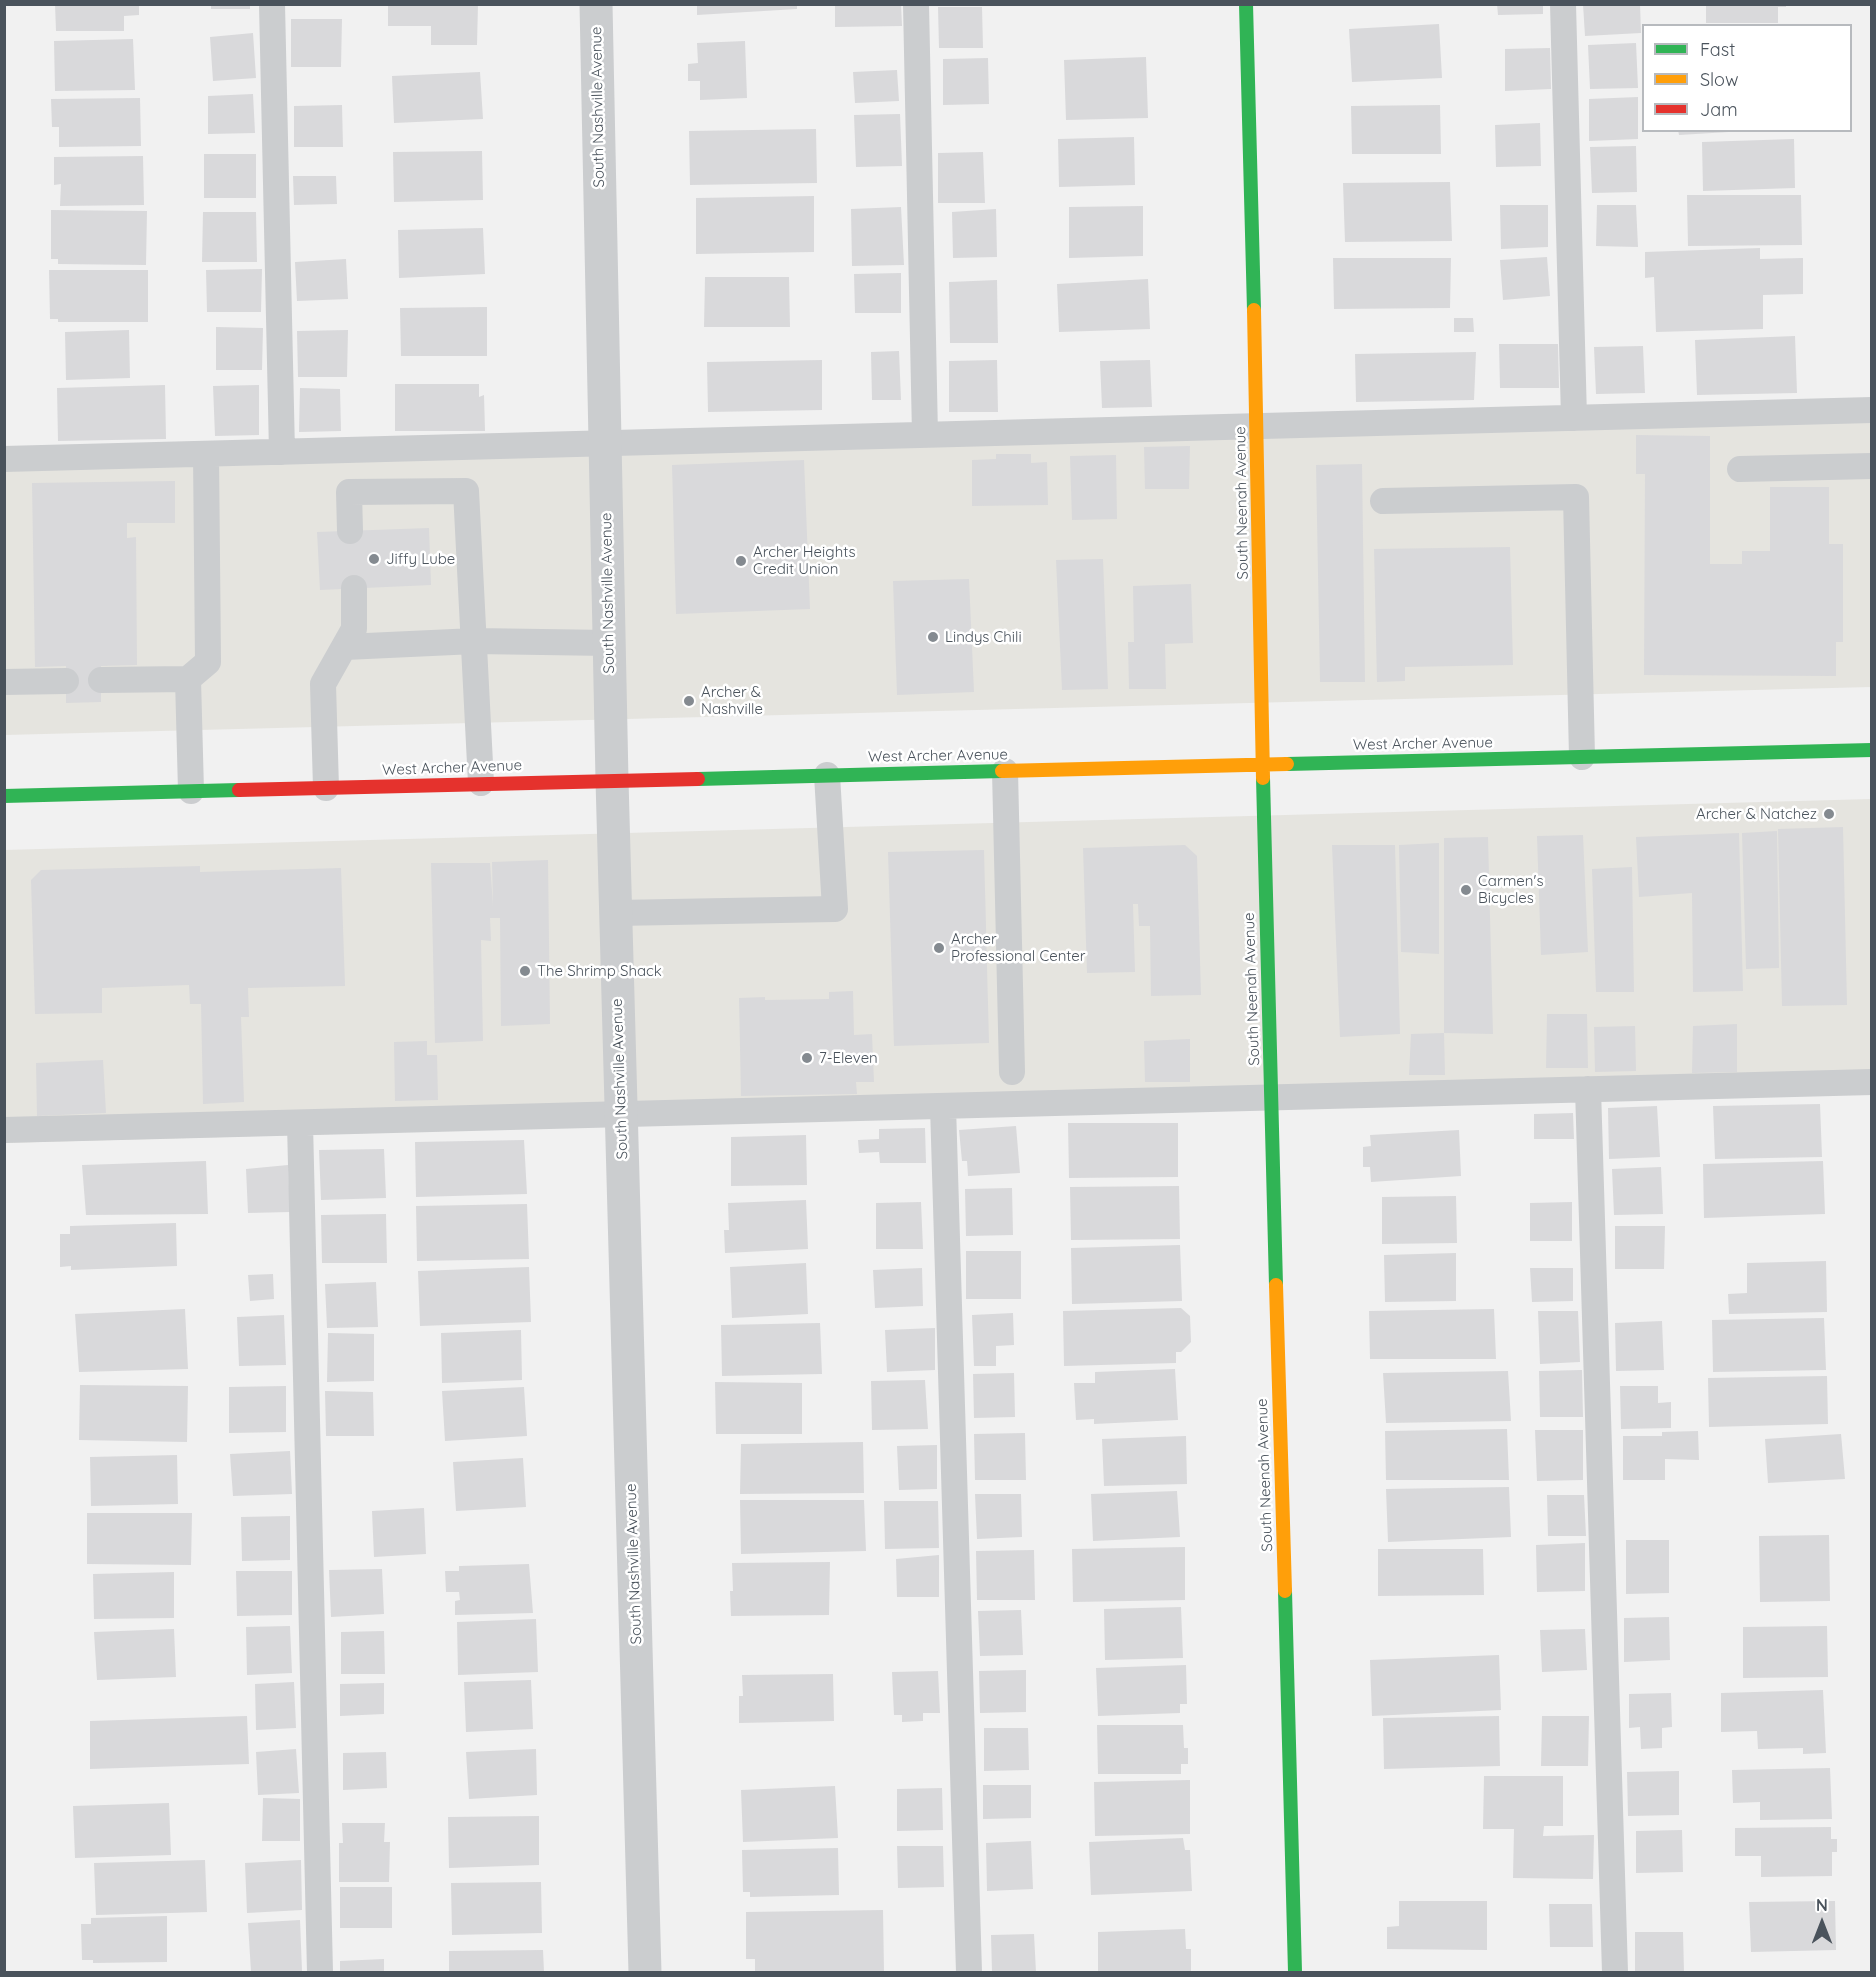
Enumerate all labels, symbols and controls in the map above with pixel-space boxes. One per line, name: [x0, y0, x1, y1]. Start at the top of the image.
legend: [1642, 24, 1852, 132]
street label: South Nashville Avenue: [588, 26, 608, 188]
text: Fast: [1700, 38, 1735, 61]
text: Slow: [1700, 68, 1738, 91]
text: Jam: [1700, 98, 1738, 121]
street label: South Neenah Avenue: [1232, 426, 1252, 580]
street label: South Nashville Avenue: [598, 512, 618, 674]
place label: Archer Heights Credit Union: [753, 543, 856, 578]
place label: Jiffy Lube: [386, 550, 455, 568]
marker: Jiffy Lube: [367, 552, 381, 566]
marker: Archer Heights Credit Union: [734, 554, 748, 568]
place label: Lindys Chili: [945, 628, 1022, 646]
marker: Lindys Chili: [926, 630, 940, 644]
place label: Archer & Nashville: [701, 683, 763, 718]
marker: Archer & Nashville: [682, 694, 696, 708]
street label: West Archer Avenue: [1353, 734, 1493, 754]
street label: West Archer Avenue: [868, 746, 1008, 766]
street label: West Archer Avenue: [382, 757, 522, 779]
place label: Archer & Natchez: [1696, 805, 1817, 823]
marker: Archer & Natchez: [1822, 807, 1836, 821]
place label: Carmen's Bicycles: [1478, 872, 1543, 907]
marker: Carmen's Bicycles: [1459, 883, 1473, 897]
street label: South Neenah Avenue: [1240, 912, 1264, 1066]
place label: Archer Professional Center: [951, 930, 1086, 965]
marker: Archer Professional Center: [932, 941, 946, 955]
place label: The Shrimp Shack: [537, 962, 662, 980]
marker: The Shrimp Shack: [518, 964, 532, 978]
street label: South Nashville Avenue: [608, 998, 632, 1160]
place label: 7-Eleven: [819, 1049, 878, 1067]
marker: 7-Eleven: [800, 1051, 814, 1065]
street label: South Neenah Avenue: [1253, 1398, 1277, 1552]
street label: South Nashville Avenue: [622, 1483, 646, 1645]
north arrow: [1792, 1893, 1852, 1953]
text: N: [1816, 1895, 1828, 1915]

